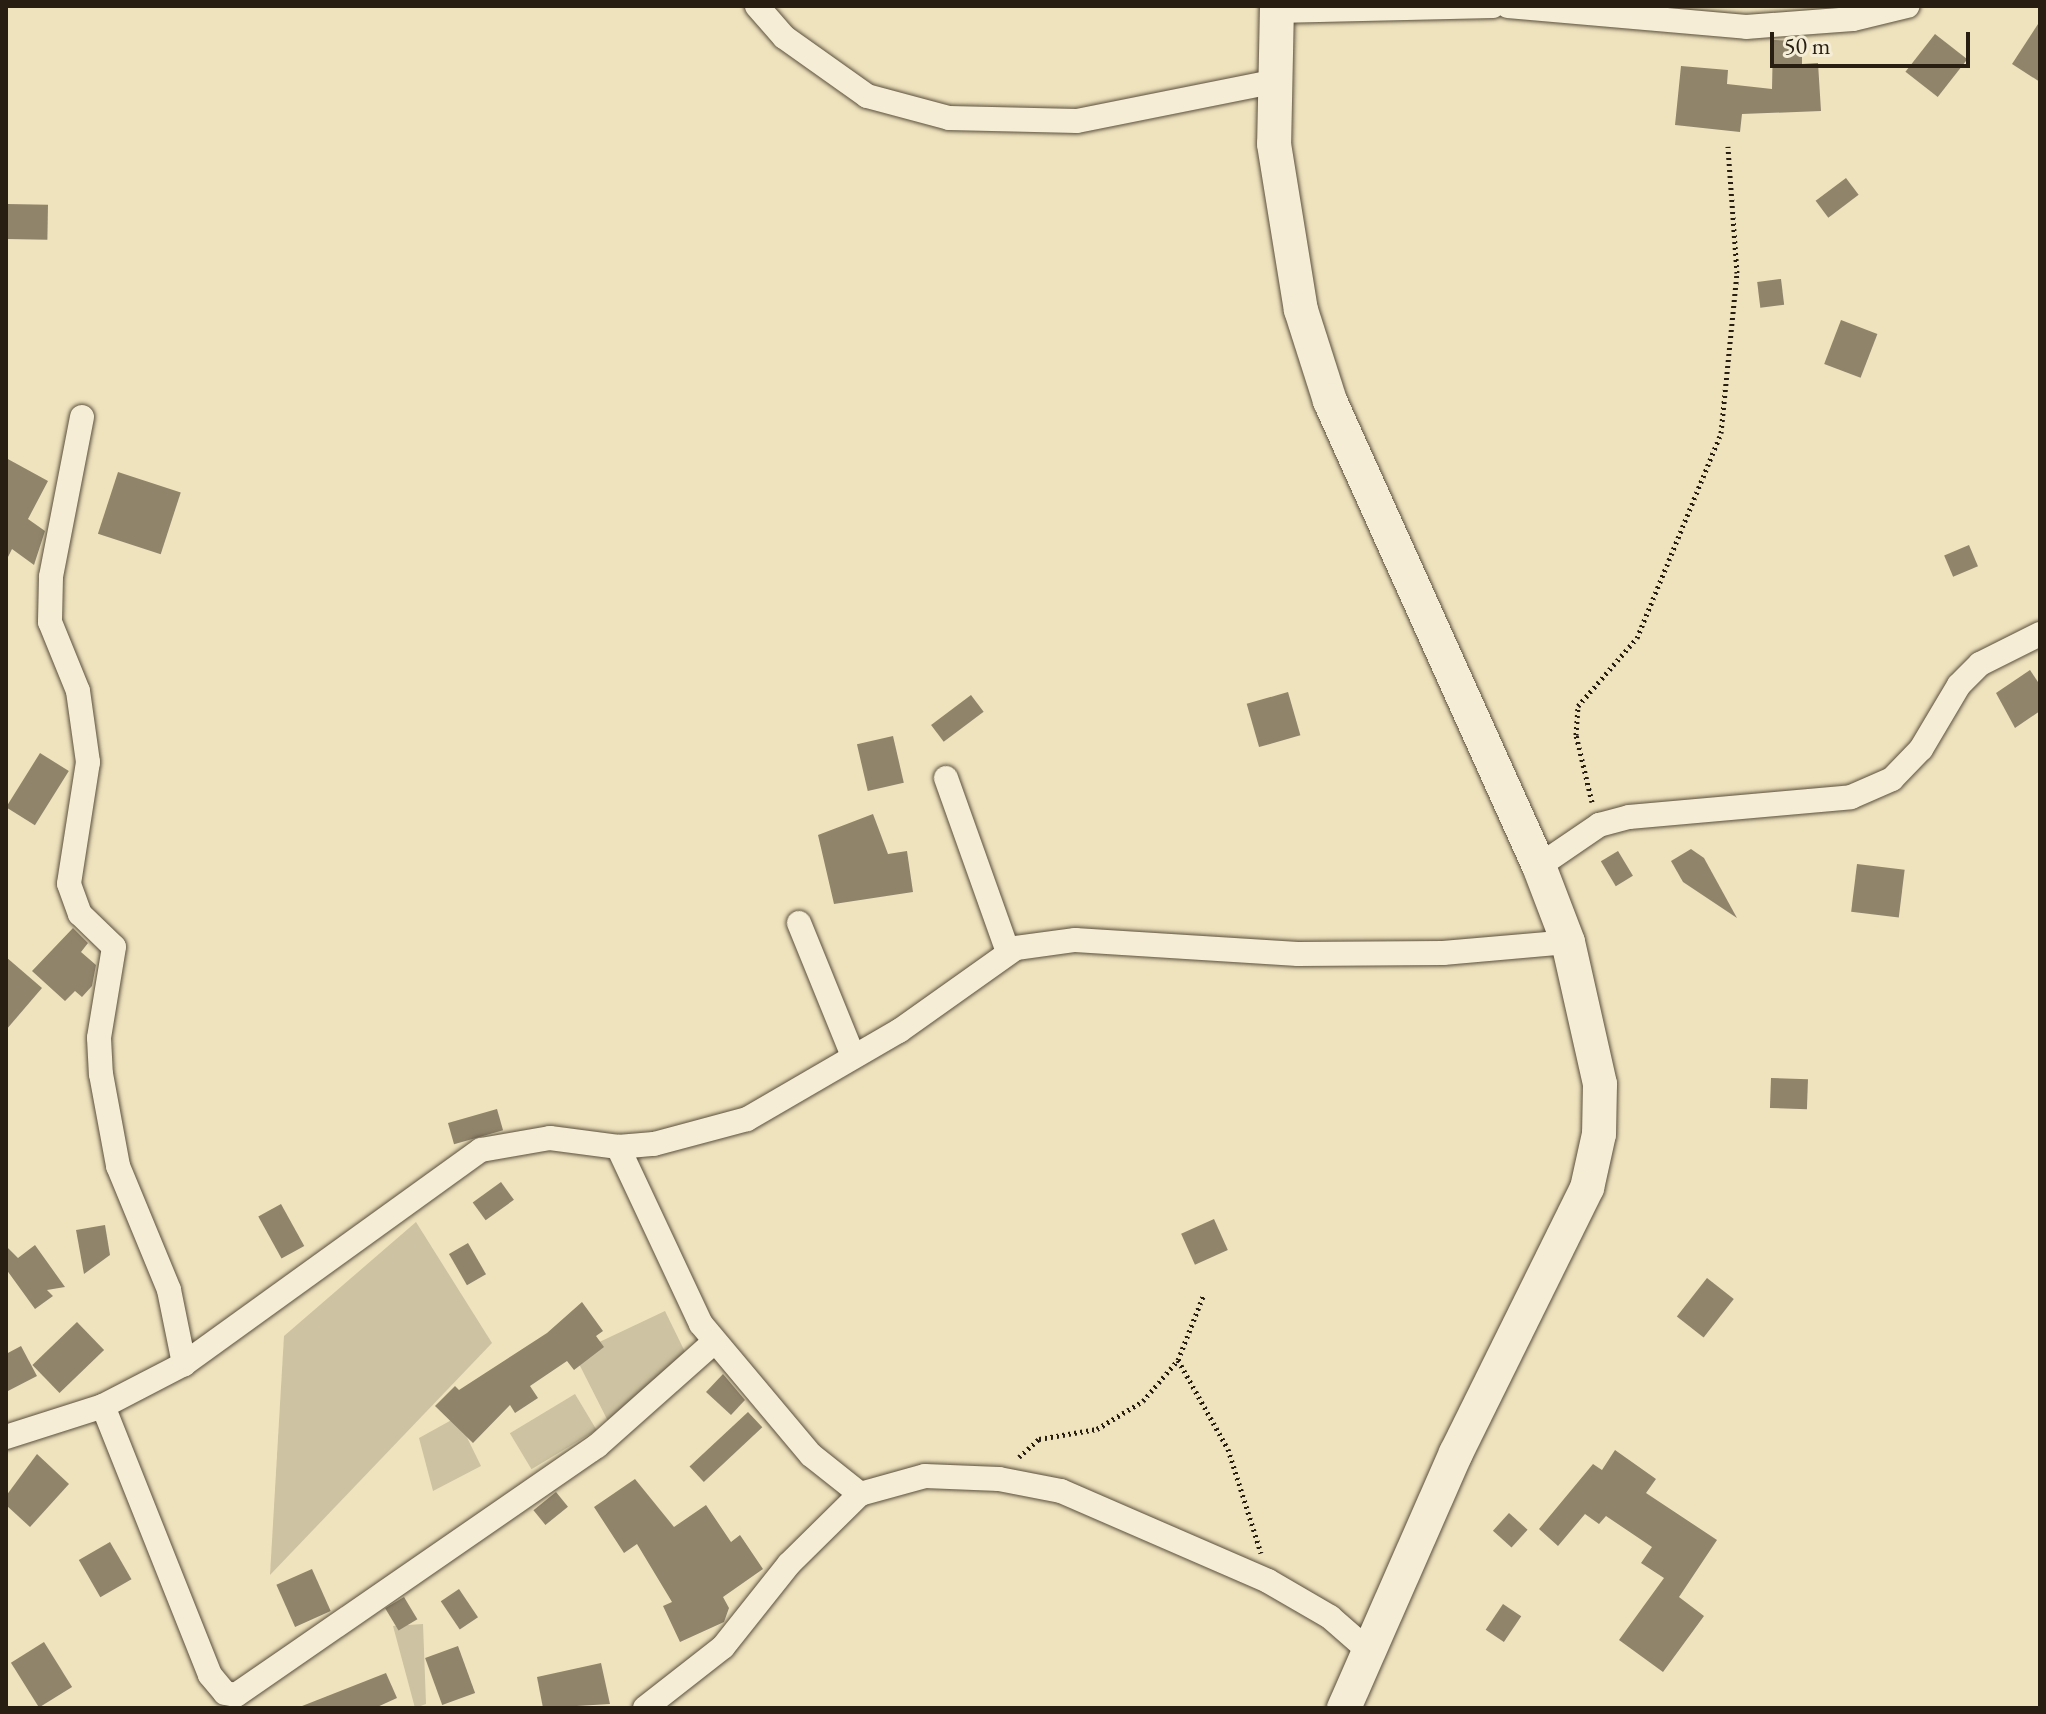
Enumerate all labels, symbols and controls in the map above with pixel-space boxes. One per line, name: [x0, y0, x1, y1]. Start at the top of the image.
scale bar: [1774, 16, 1974, 66]
text: 50 m: [1784, 30, 1831, 61]

